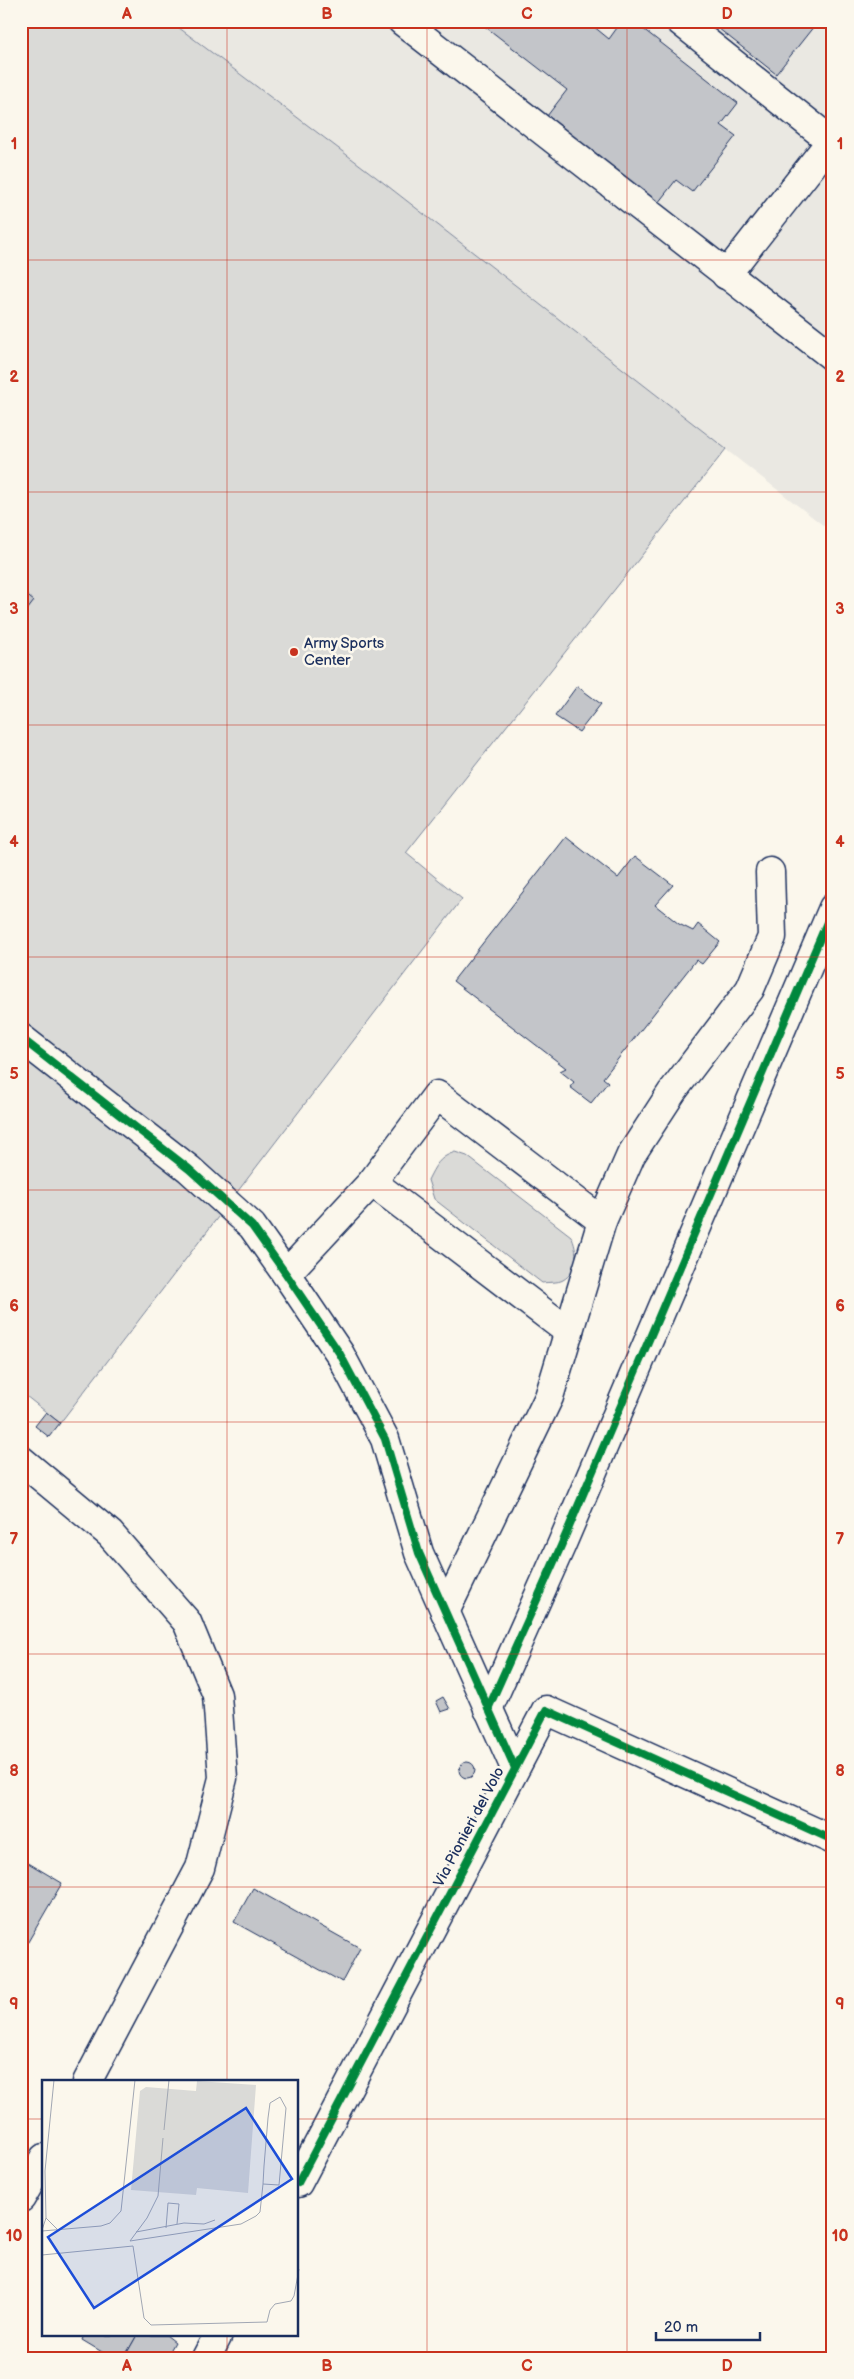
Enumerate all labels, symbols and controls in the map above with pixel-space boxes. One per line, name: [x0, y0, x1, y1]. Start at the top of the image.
text: A: [121, 5, 132, 24]
text: B: [321, 5, 333, 24]
text: C: [521, 5, 533, 24]
text: D: [721, 5, 733, 24]
text: 1: [11, 135, 17, 154]
text: 1: [837, 135, 843, 154]
text: 2: [9, 368, 19, 387]
text: 2: [835, 368, 845, 387]
text: 3: [9, 600, 19, 619]
text: 3: [835, 600, 845, 619]
place label: Army Sports Center: [304, 634, 385, 670]
marker: Army Sports Center: [288, 646, 300, 658]
text: 4: [9, 833, 19, 852]
text: 4: [835, 833, 845, 852]
text: 5: [9, 1065, 19, 1084]
text: 5: [835, 1065, 845, 1084]
text: 6: [9, 1297, 19, 1316]
text: 6: [835, 1297, 845, 1316]
text: 7: [10, 1530, 19, 1549]
text: 7: [836, 1530, 845, 1549]
text: 8: [9, 1762, 19, 1781]
text: 8: [835, 1762, 845, 1781]
street label: Via Pionieri del Volo: [429, 1764, 509, 1890]
text: 9: [9, 1995, 19, 2014]
text: 9: [835, 1995, 845, 2014]
inset map: [42, 2080, 299, 2336]
text: 10: [6, 2227, 22, 2246]
text: 10: [832, 2227, 848, 2246]
scale bar: [656, 2309, 760, 2341]
text: 20 m: [664, 2318, 698, 2337]
text: A: [121, 2357, 132, 2376]
text: B: [321, 2357, 333, 2376]
text: C: [521, 2357, 533, 2376]
text: D: [721, 2357, 733, 2376]

